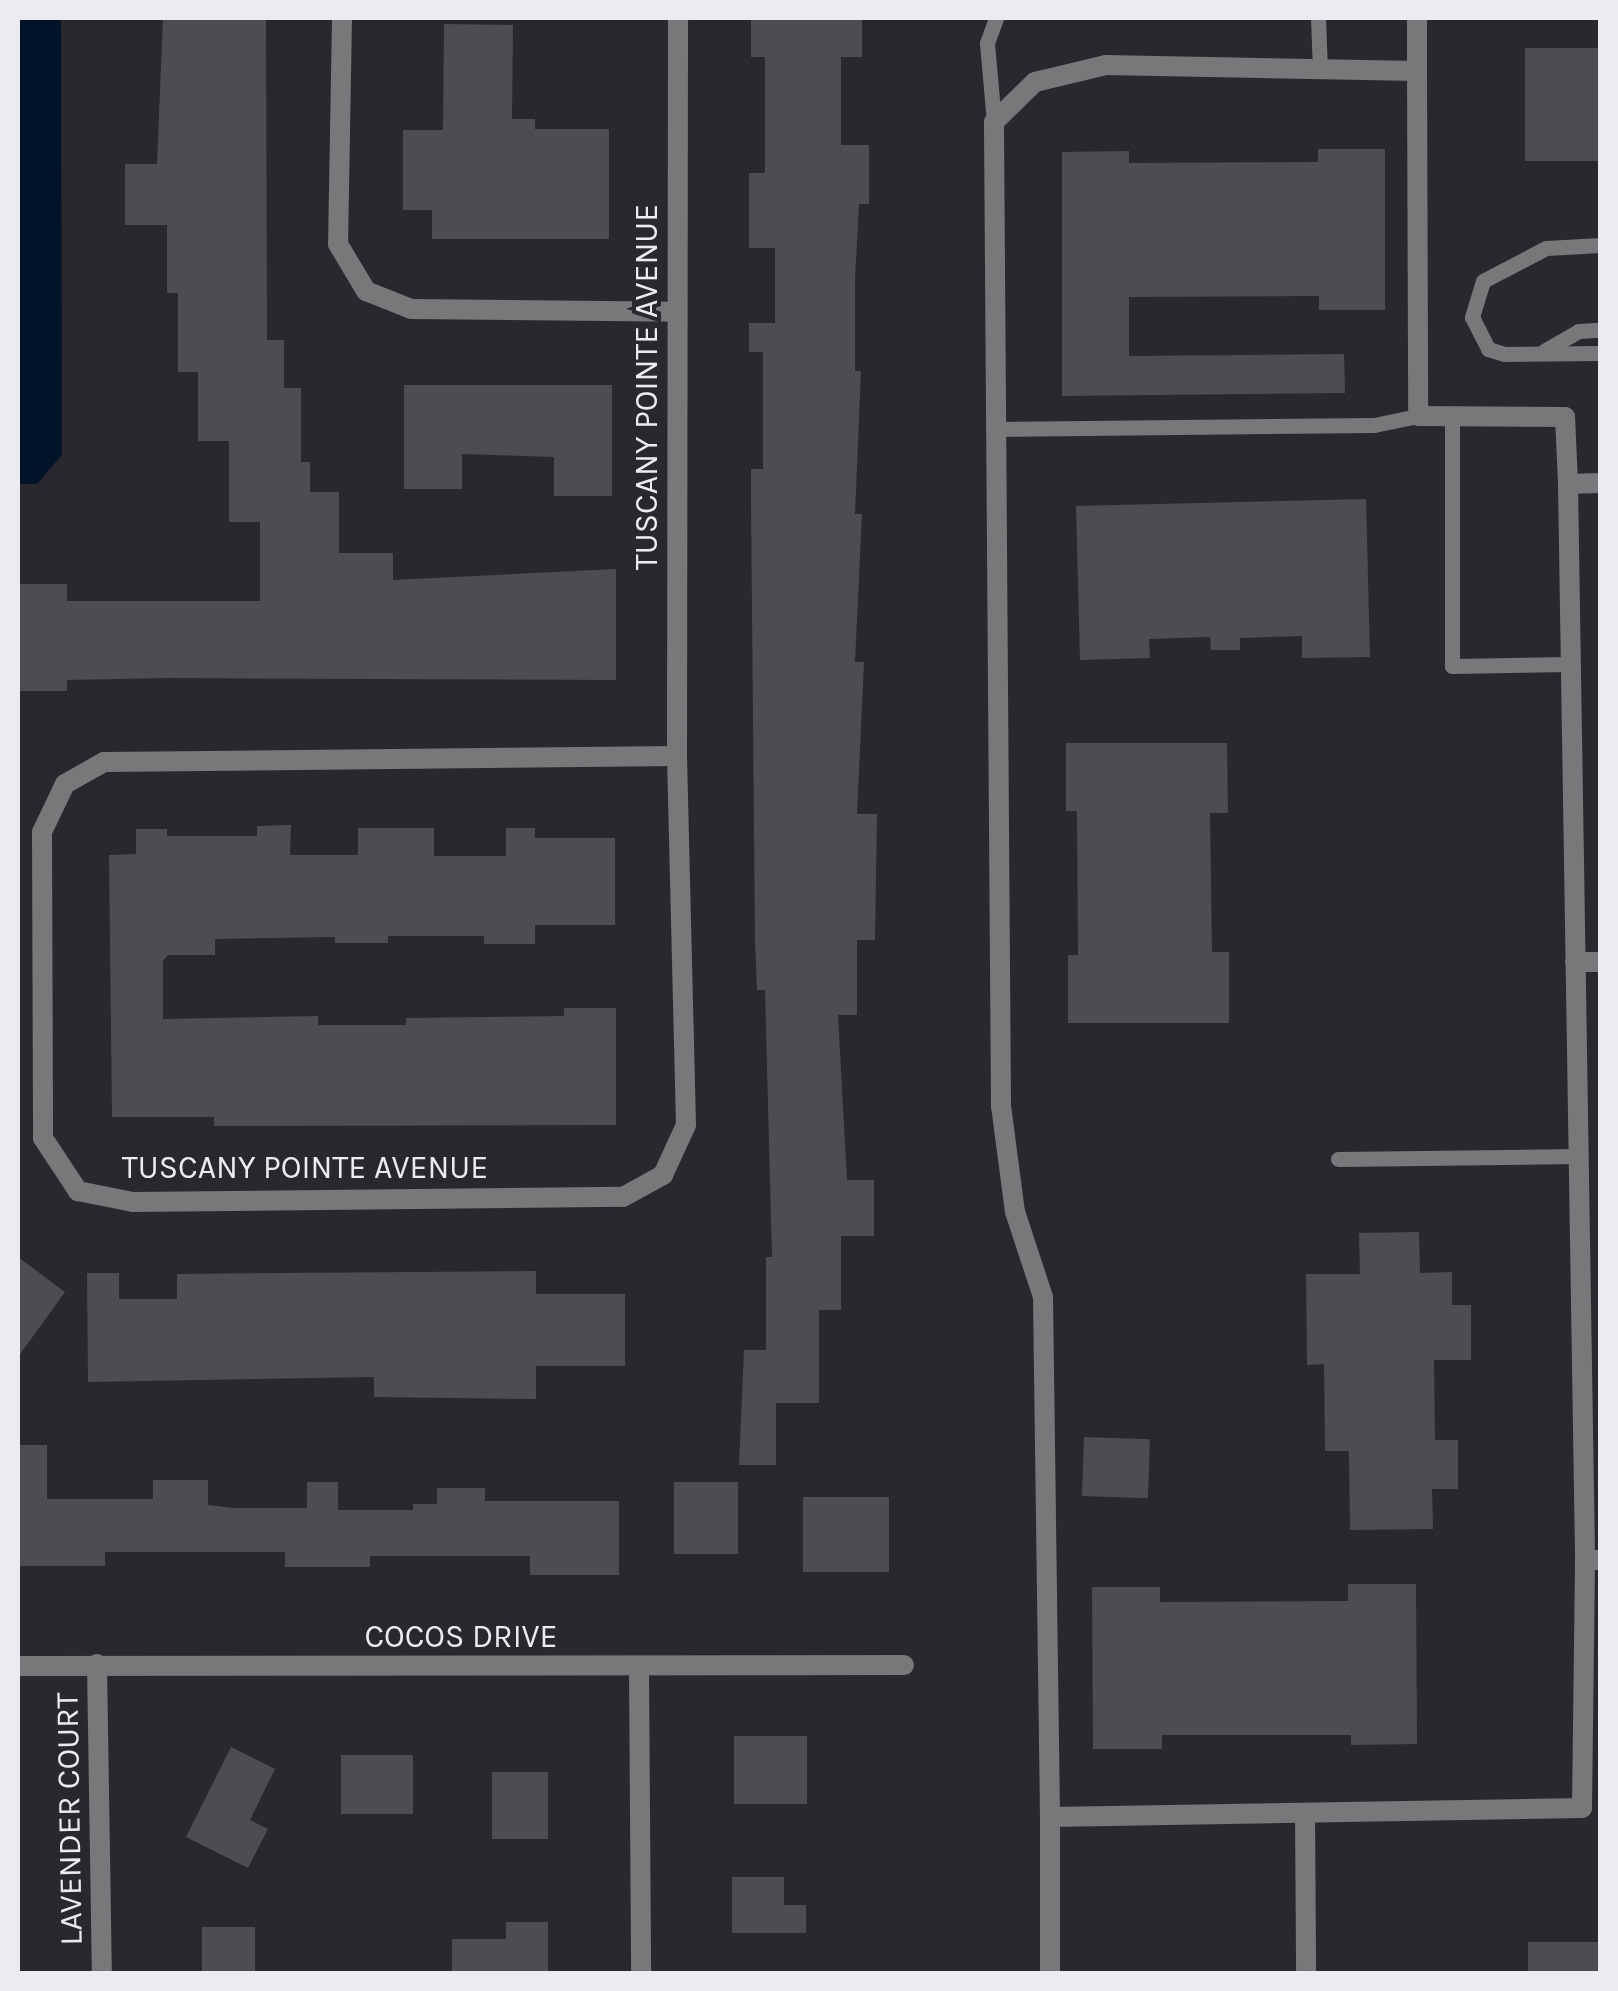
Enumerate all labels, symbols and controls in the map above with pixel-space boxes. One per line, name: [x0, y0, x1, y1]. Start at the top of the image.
street label: TUSCANY POINTE AVENUE: [628, 204, 666, 570]
street label: TUSCANY POINTE AVENUE: [122, 1149, 488, 1187]
street label: COCOS DRIVE: [364, 1618, 558, 1656]
street label: LAVENDER COURT: [49, 1692, 91, 1946]

